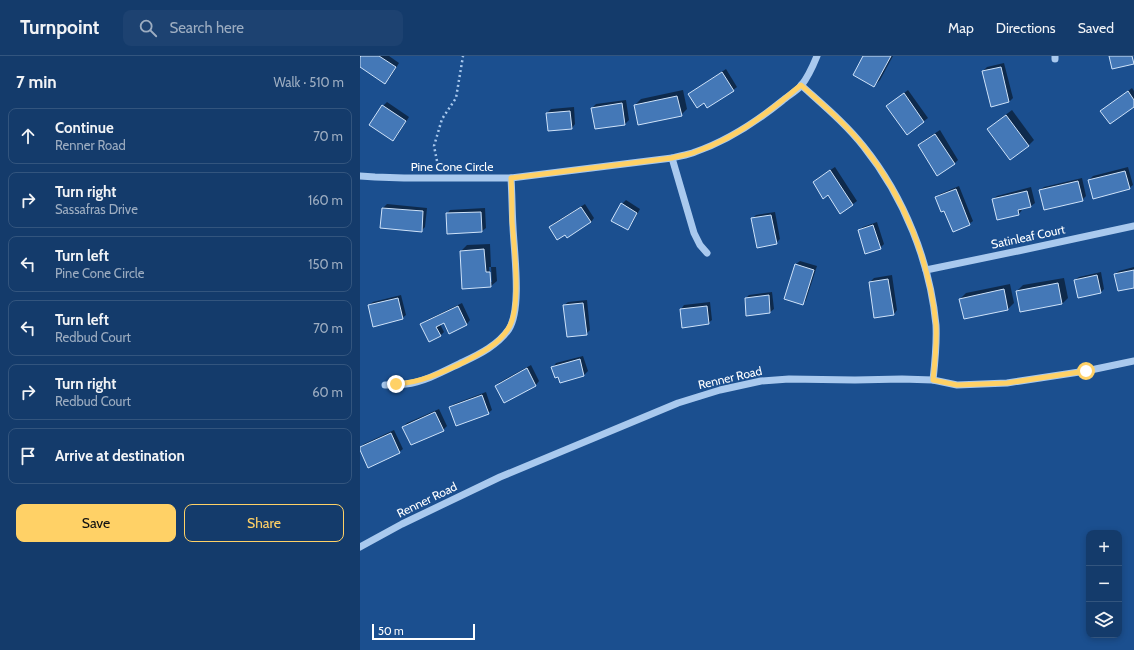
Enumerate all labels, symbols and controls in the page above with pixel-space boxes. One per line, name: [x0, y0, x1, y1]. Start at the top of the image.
search box: [123, 10, 403, 46]
text: Turnpoint: [20, 16, 99, 39]
icon: search: [137, 17, 159, 39]
text: Search here: [169, 19, 244, 37]
text: Map: [948, 19, 974, 37]
text: Directions: [996, 19, 1056, 37]
text: Saved: [1078, 19, 1114, 37]
text: 7 min: [16, 72, 57, 92]
text: Walk · 510 m: [273, 74, 344, 90]
text: Continue: [55, 119, 114, 137]
icon: ahead: [17, 125, 39, 147]
text: 70 m: [313, 128, 343, 144]
text: Renner Road: [55, 137, 126, 153]
street label: Pine Cone Circle: [411, 159, 493, 174]
text: Turn right: [55, 183, 116, 201]
icon: right: [17, 189, 39, 211]
text: 160 m: [308, 192, 343, 208]
text: Sassafras Drive: [55, 201, 138, 217]
street label: Satinleaf Court: [990, 221, 1066, 252]
text: Turn left: [55, 247, 109, 265]
icon: left: [17, 253, 39, 275]
text: 150 m: [308, 256, 343, 272]
text: Pine Cone Circle: [55, 265, 144, 281]
text: Turn left: [55, 311, 109, 329]
icon: left: [17, 317, 39, 339]
text: 70 m: [313, 320, 343, 336]
text: Redbud Court: [55, 329, 131, 345]
route start: [1077, 362, 1095, 380]
street label: Renner Road: [696, 363, 763, 392]
text: Turn right: [55, 375, 116, 393]
route end: [387, 375, 405, 393]
icon: right: [17, 381, 39, 403]
text: 60 m: [312, 384, 343, 400]
text: Redbud Court: [55, 393, 131, 409]
icon: arrive: [17, 445, 39, 467]
text: Arrive at destination: [55, 447, 185, 465]
street label: Renner Road: [394, 479, 459, 521]
button: Save: [16, 504, 176, 542]
button: Share: [184, 504, 344, 542]
map controls: [1086, 530, 1122, 638]
button: +: [1086, 530, 1122, 566]
button: −: [1086, 566, 1122, 602]
button: layers: [1086, 602, 1122, 638]
scale bar: [372, 622, 475, 641]
text: 50 m: [378, 624, 404, 638]

